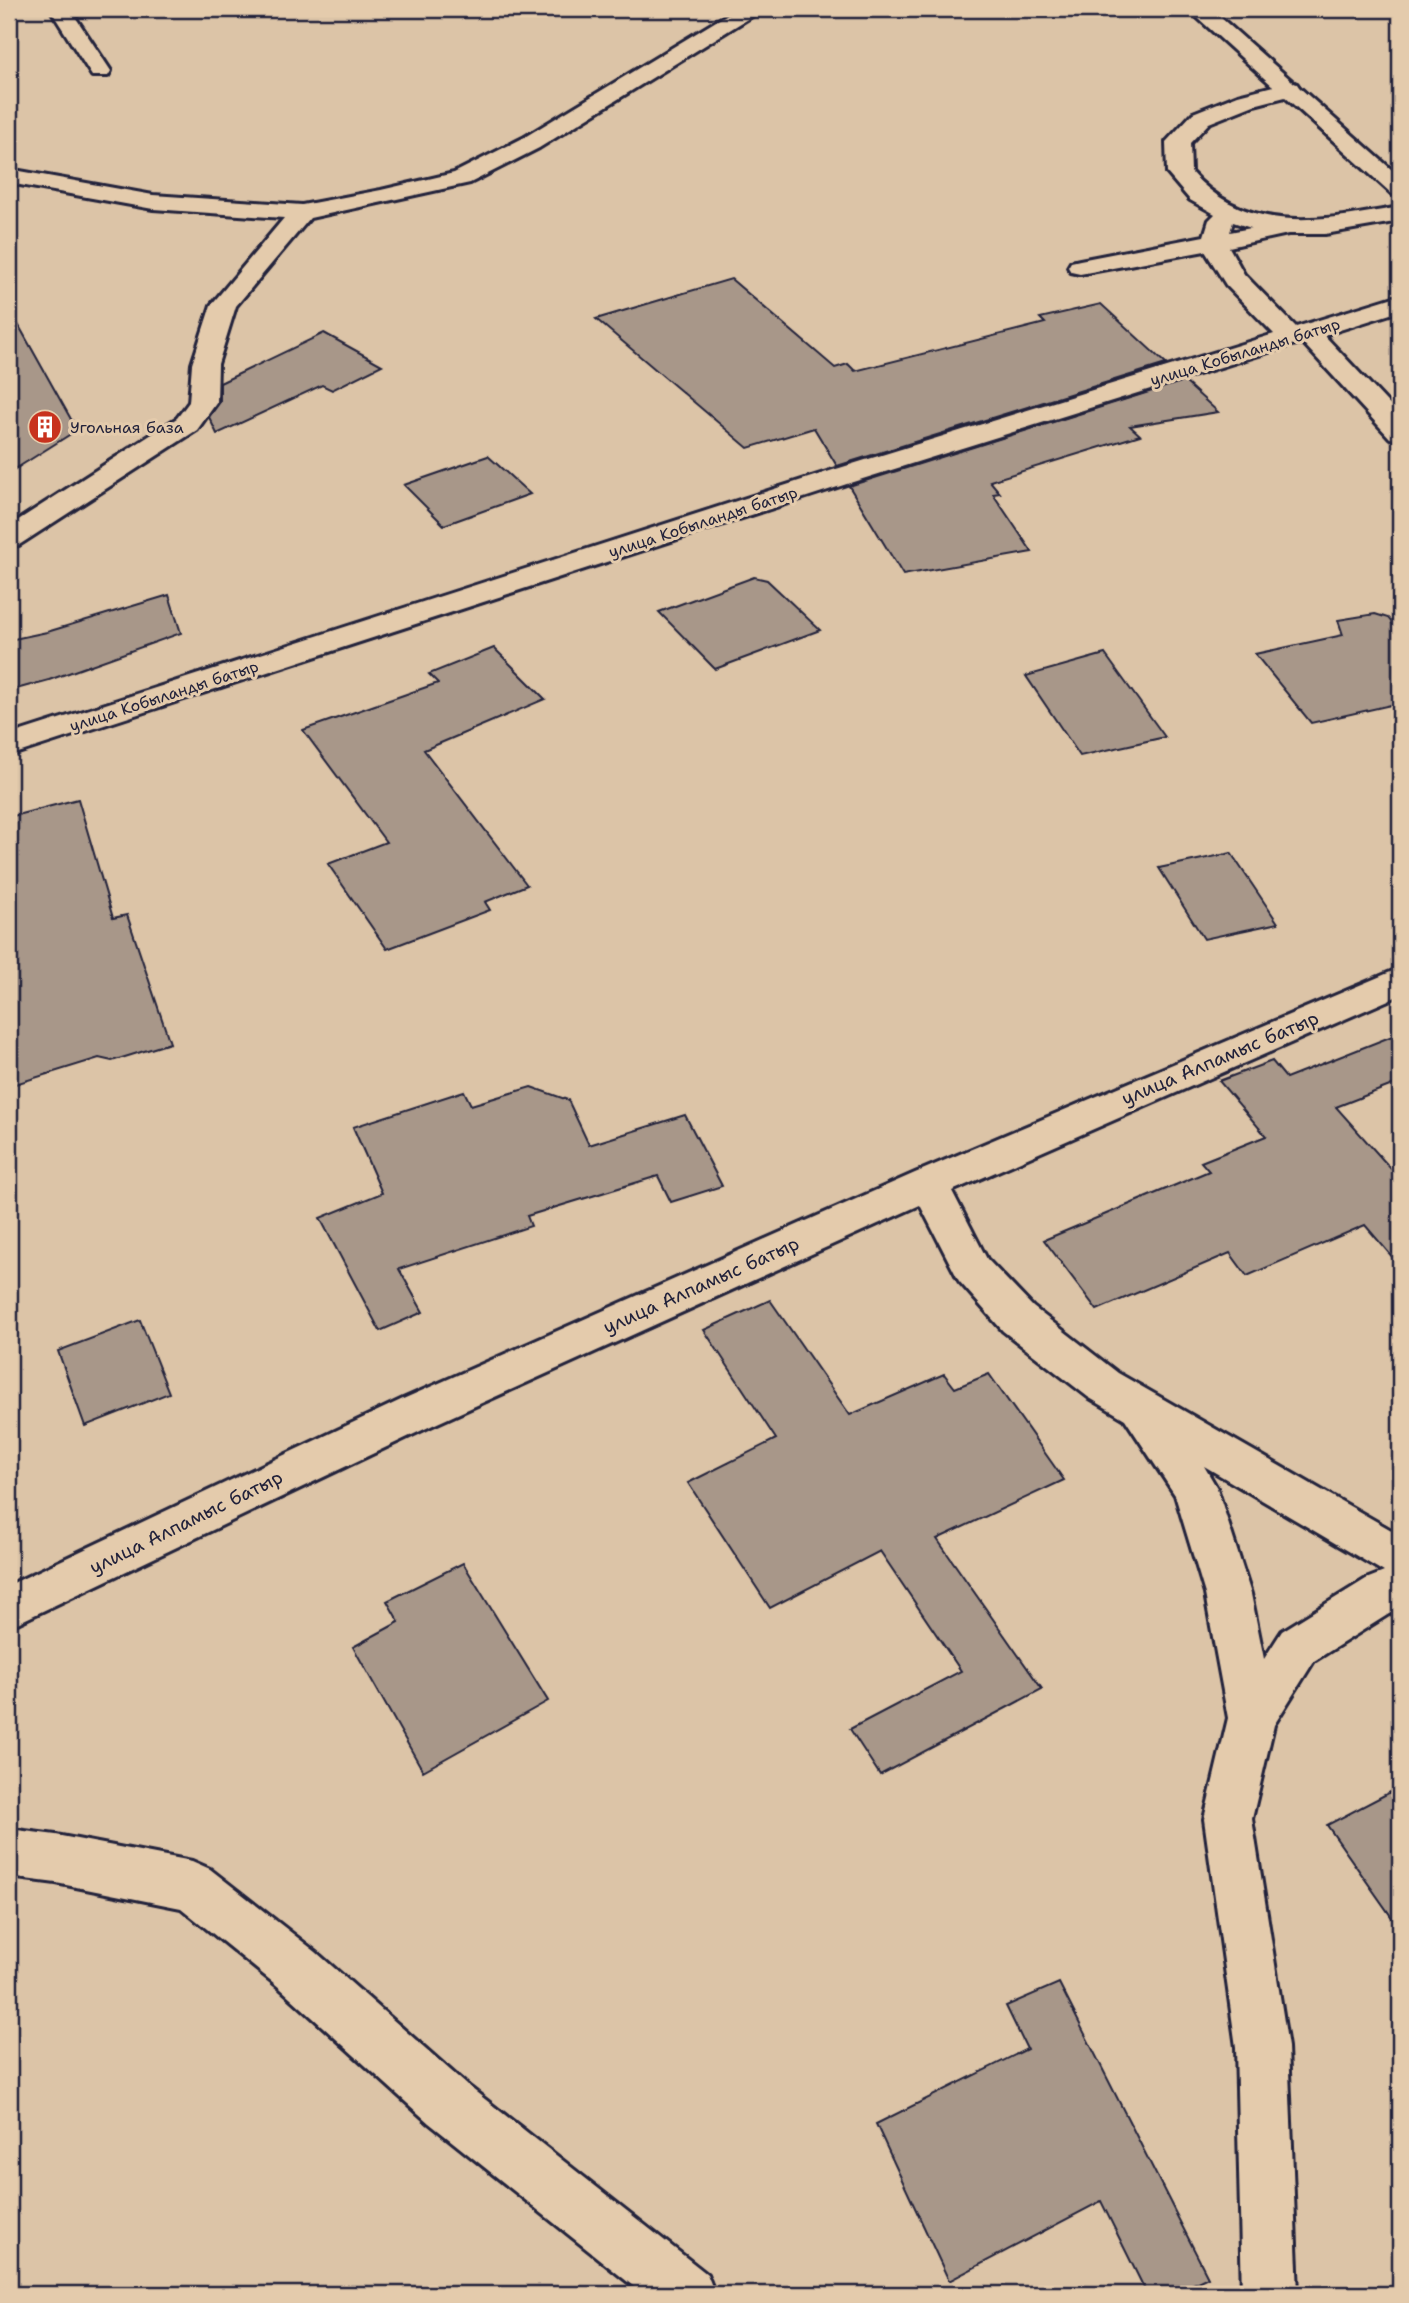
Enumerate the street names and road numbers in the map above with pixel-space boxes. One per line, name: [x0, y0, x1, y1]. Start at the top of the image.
street label: улица Кобыланды батыр: [1148, 313, 1342, 391]
street label: улица Кобыланды батыр: [606, 482, 800, 562]
street label: улица Кобыланды батыр: [67, 656, 261, 736]
street label: улица Алпамыс батыр: [1117, 1005, 1323, 1111]
street label: улица Алпамыс батыр: [599, 1230, 803, 1340]
street label: улица Алпамыс батыр: [85, 1464, 287, 1580]

